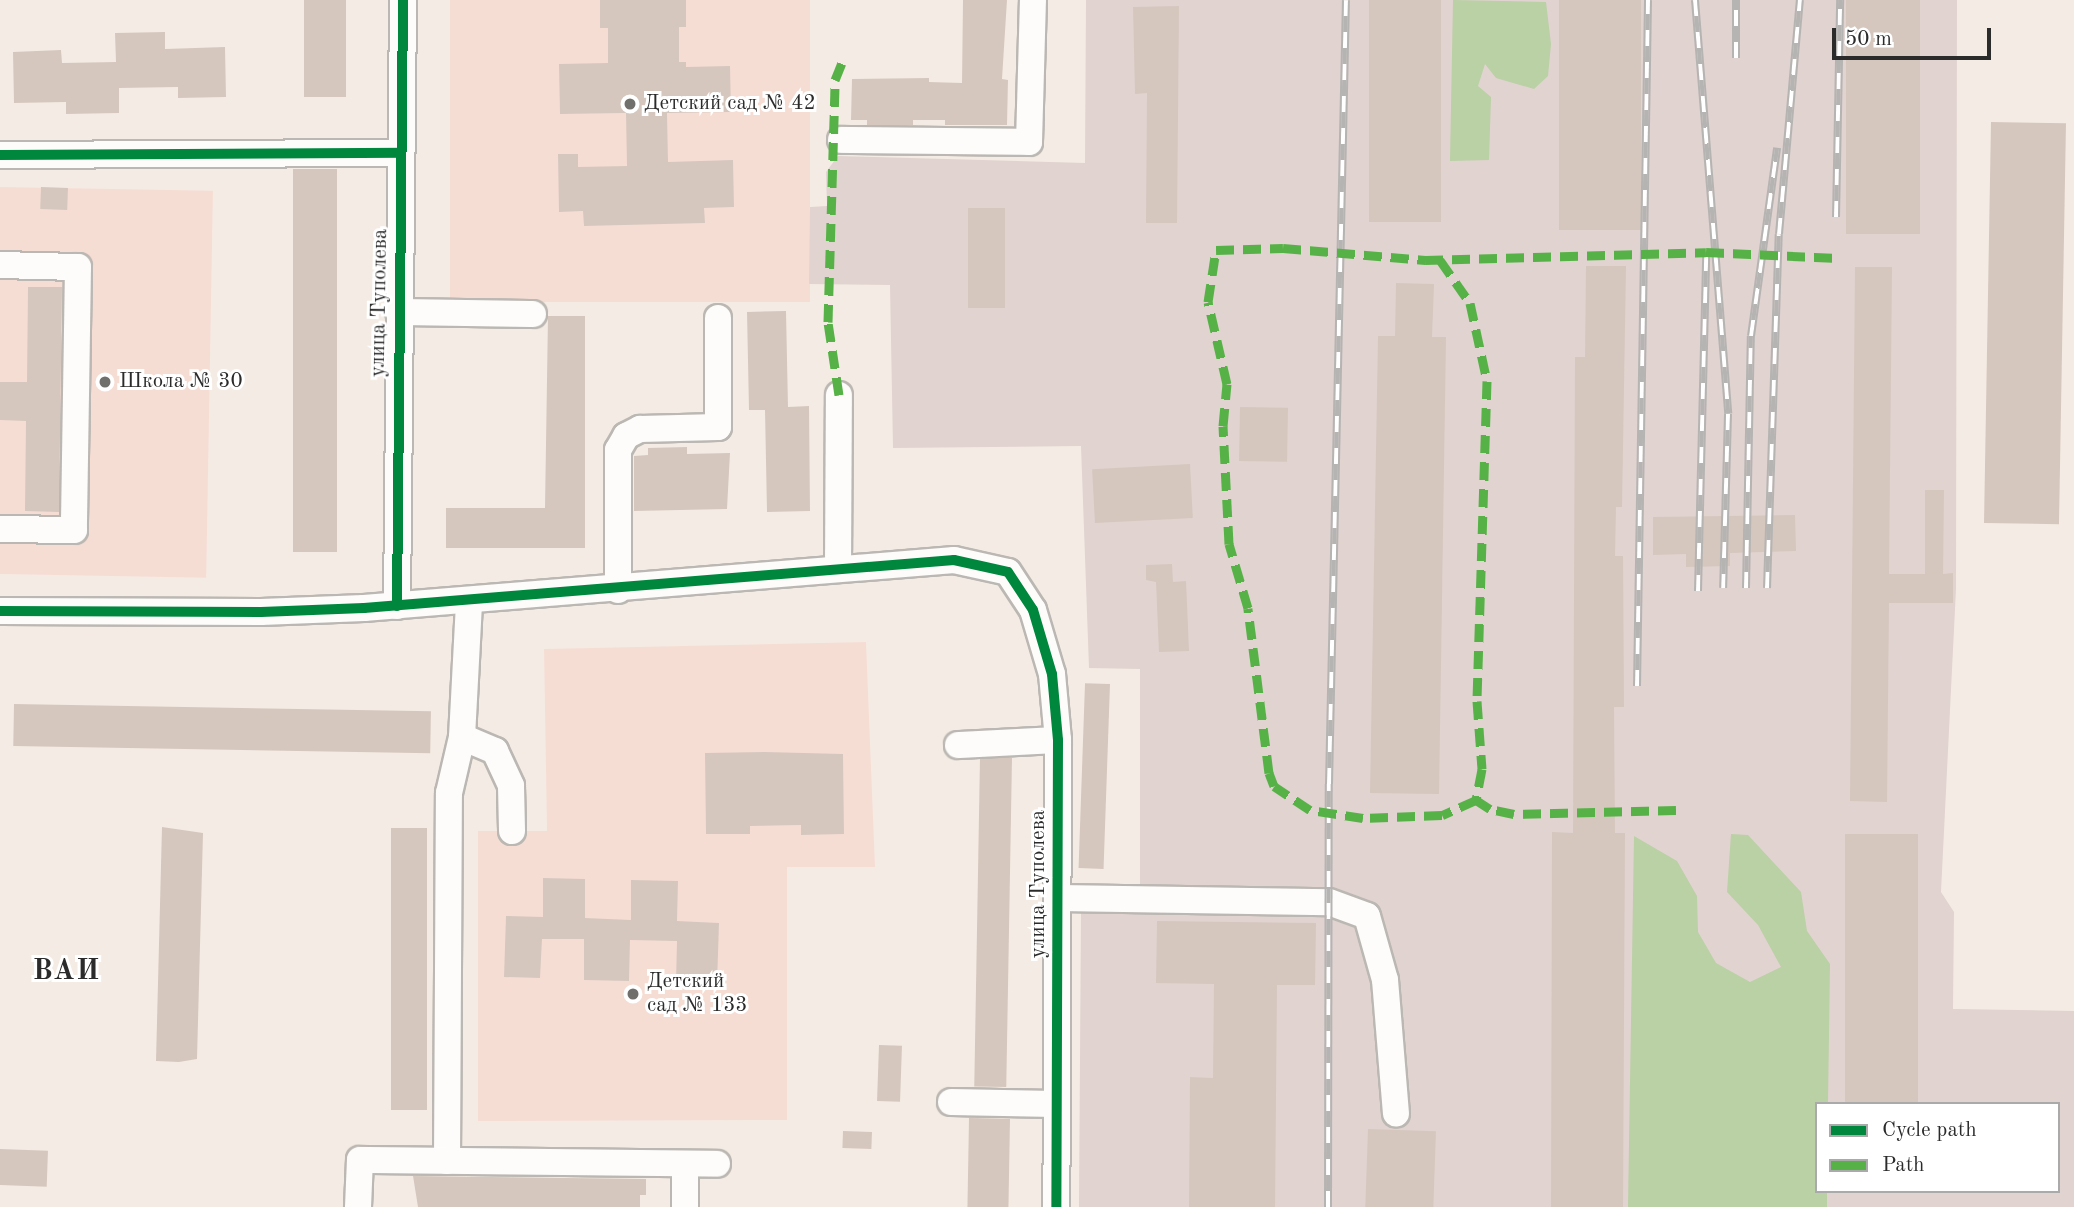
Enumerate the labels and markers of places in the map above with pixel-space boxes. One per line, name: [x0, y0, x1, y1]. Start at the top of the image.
place label: Детский сад № 42: [644, 91, 816, 117]
marker: Детский сад № 42: [622, 96, 638, 112]
place label: Школа № 30: [119, 369, 243, 395]
marker: Школа № 30: [97, 374, 113, 390]
place label: Детский сад № 133: [647, 969, 748, 1019]
marker: Детский сад № 133: [625, 986, 641, 1002]

